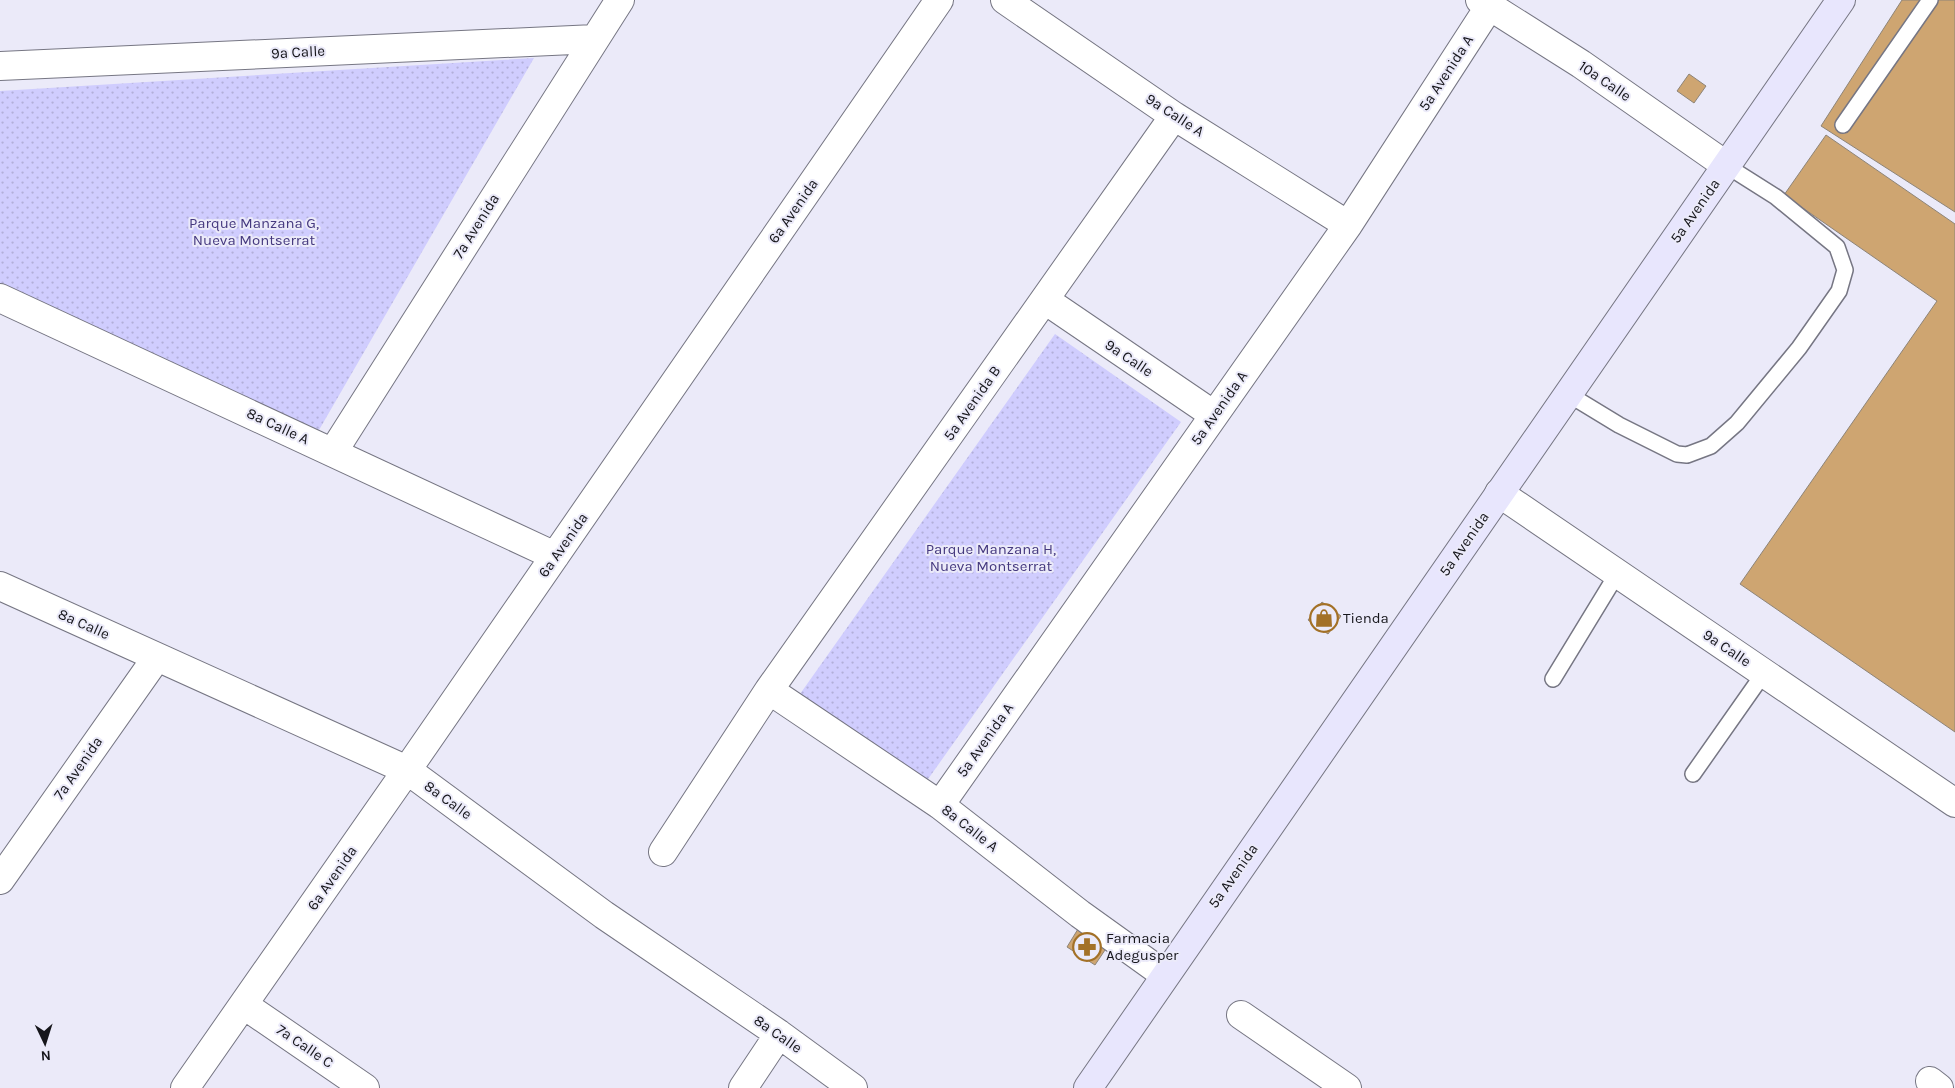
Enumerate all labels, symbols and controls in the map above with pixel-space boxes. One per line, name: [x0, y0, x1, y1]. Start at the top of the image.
street label: 5a Avenida A: [1415, 31, 1477, 114]
street label: 9a Calle: [271, 42, 325, 62]
street label: 10a Calle: [1575, 57, 1635, 105]
street label: 9a Calle A: [1142, 89, 1208, 141]
street label: 6a Avenida: [764, 175, 822, 247]
street label: 5a Avenida: [1666, 175, 1724, 247]
street label: 7a Avenida: [449, 190, 503, 262]
park label: Parque Manzana G, Nueva Montserrat: [189, 214, 319, 249]
street label: 9a Calle: [1102, 335, 1156, 381]
street label: 5a Avenida B: [940, 362, 1004, 444]
street label: 5a Avenida A: [1187, 367, 1251, 449]
street label: 8a Calle A: [244, 404, 312, 448]
street label: 5a Avenida: [1435, 508, 1493, 580]
street label: 6a Avenida: [534, 509, 592, 581]
park label: Parque Manzana H, Nueva Montserrat: [926, 540, 1056, 575]
shop icon: Tienda: [1309, 603, 1339, 633]
street label: 8a Calle: [55, 605, 113, 643]
place label: Tienda: [1343, 609, 1389, 627]
street label: 9a Calle: [1700, 625, 1754, 671]
street label: 5a Avenida A: [953, 699, 1017, 781]
street label: 7a Avenida: [50, 733, 106, 803]
street label: 8a Calle: [421, 777, 475, 823]
street label: 8a Calle A: [938, 800, 1002, 856]
street label: 5a Avenida: [1204, 840, 1262, 912]
street label: 6a Avenida: [303, 842, 361, 914]
place label: Farmacia Adegusper: [1106, 929, 1179, 964]
pharmacy icon: Farmacia Adegusper: [1072, 932, 1102, 962]
street label: 8a Calle: [750, 1011, 806, 1057]
north arrow: [20, 1018, 70, 1068]
street label: 7a Calle C: [273, 1020, 337, 1072]
text: N: [40, 1047, 51, 1064]

